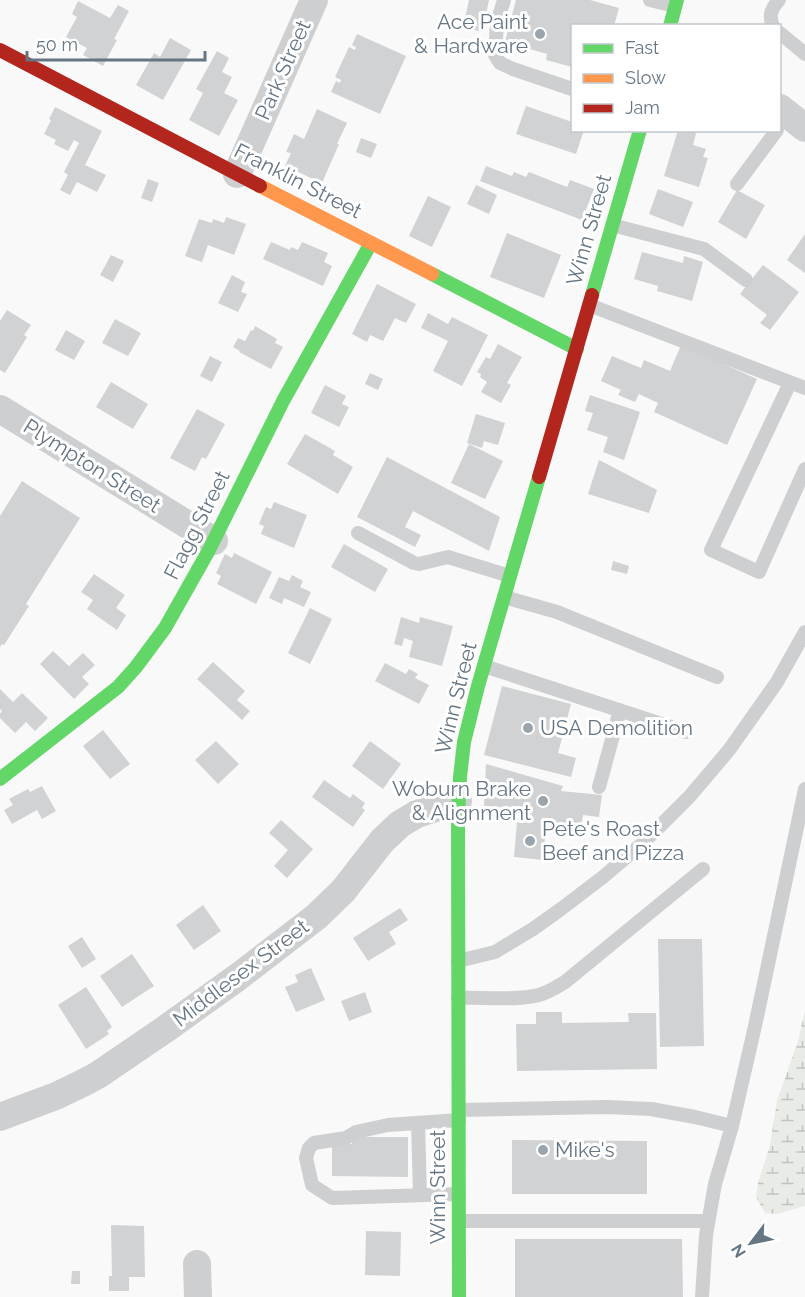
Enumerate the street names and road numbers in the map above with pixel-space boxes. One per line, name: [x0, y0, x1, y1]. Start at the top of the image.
street label: Park Street: [249, 16, 316, 124]
street label: Franklin Street: [230, 138, 366, 223]
street label: Winn Street: [561, 171, 616, 288]
street label: Plympton Street: [19, 413, 165, 518]
street label: Flagg Street: [158, 466, 235, 583]
street label: Winn Street: [430, 639, 482, 757]
street label: Middlesex Street: [168, 913, 313, 1032]
street label: Winn Street: [425, 1130, 450, 1244]

